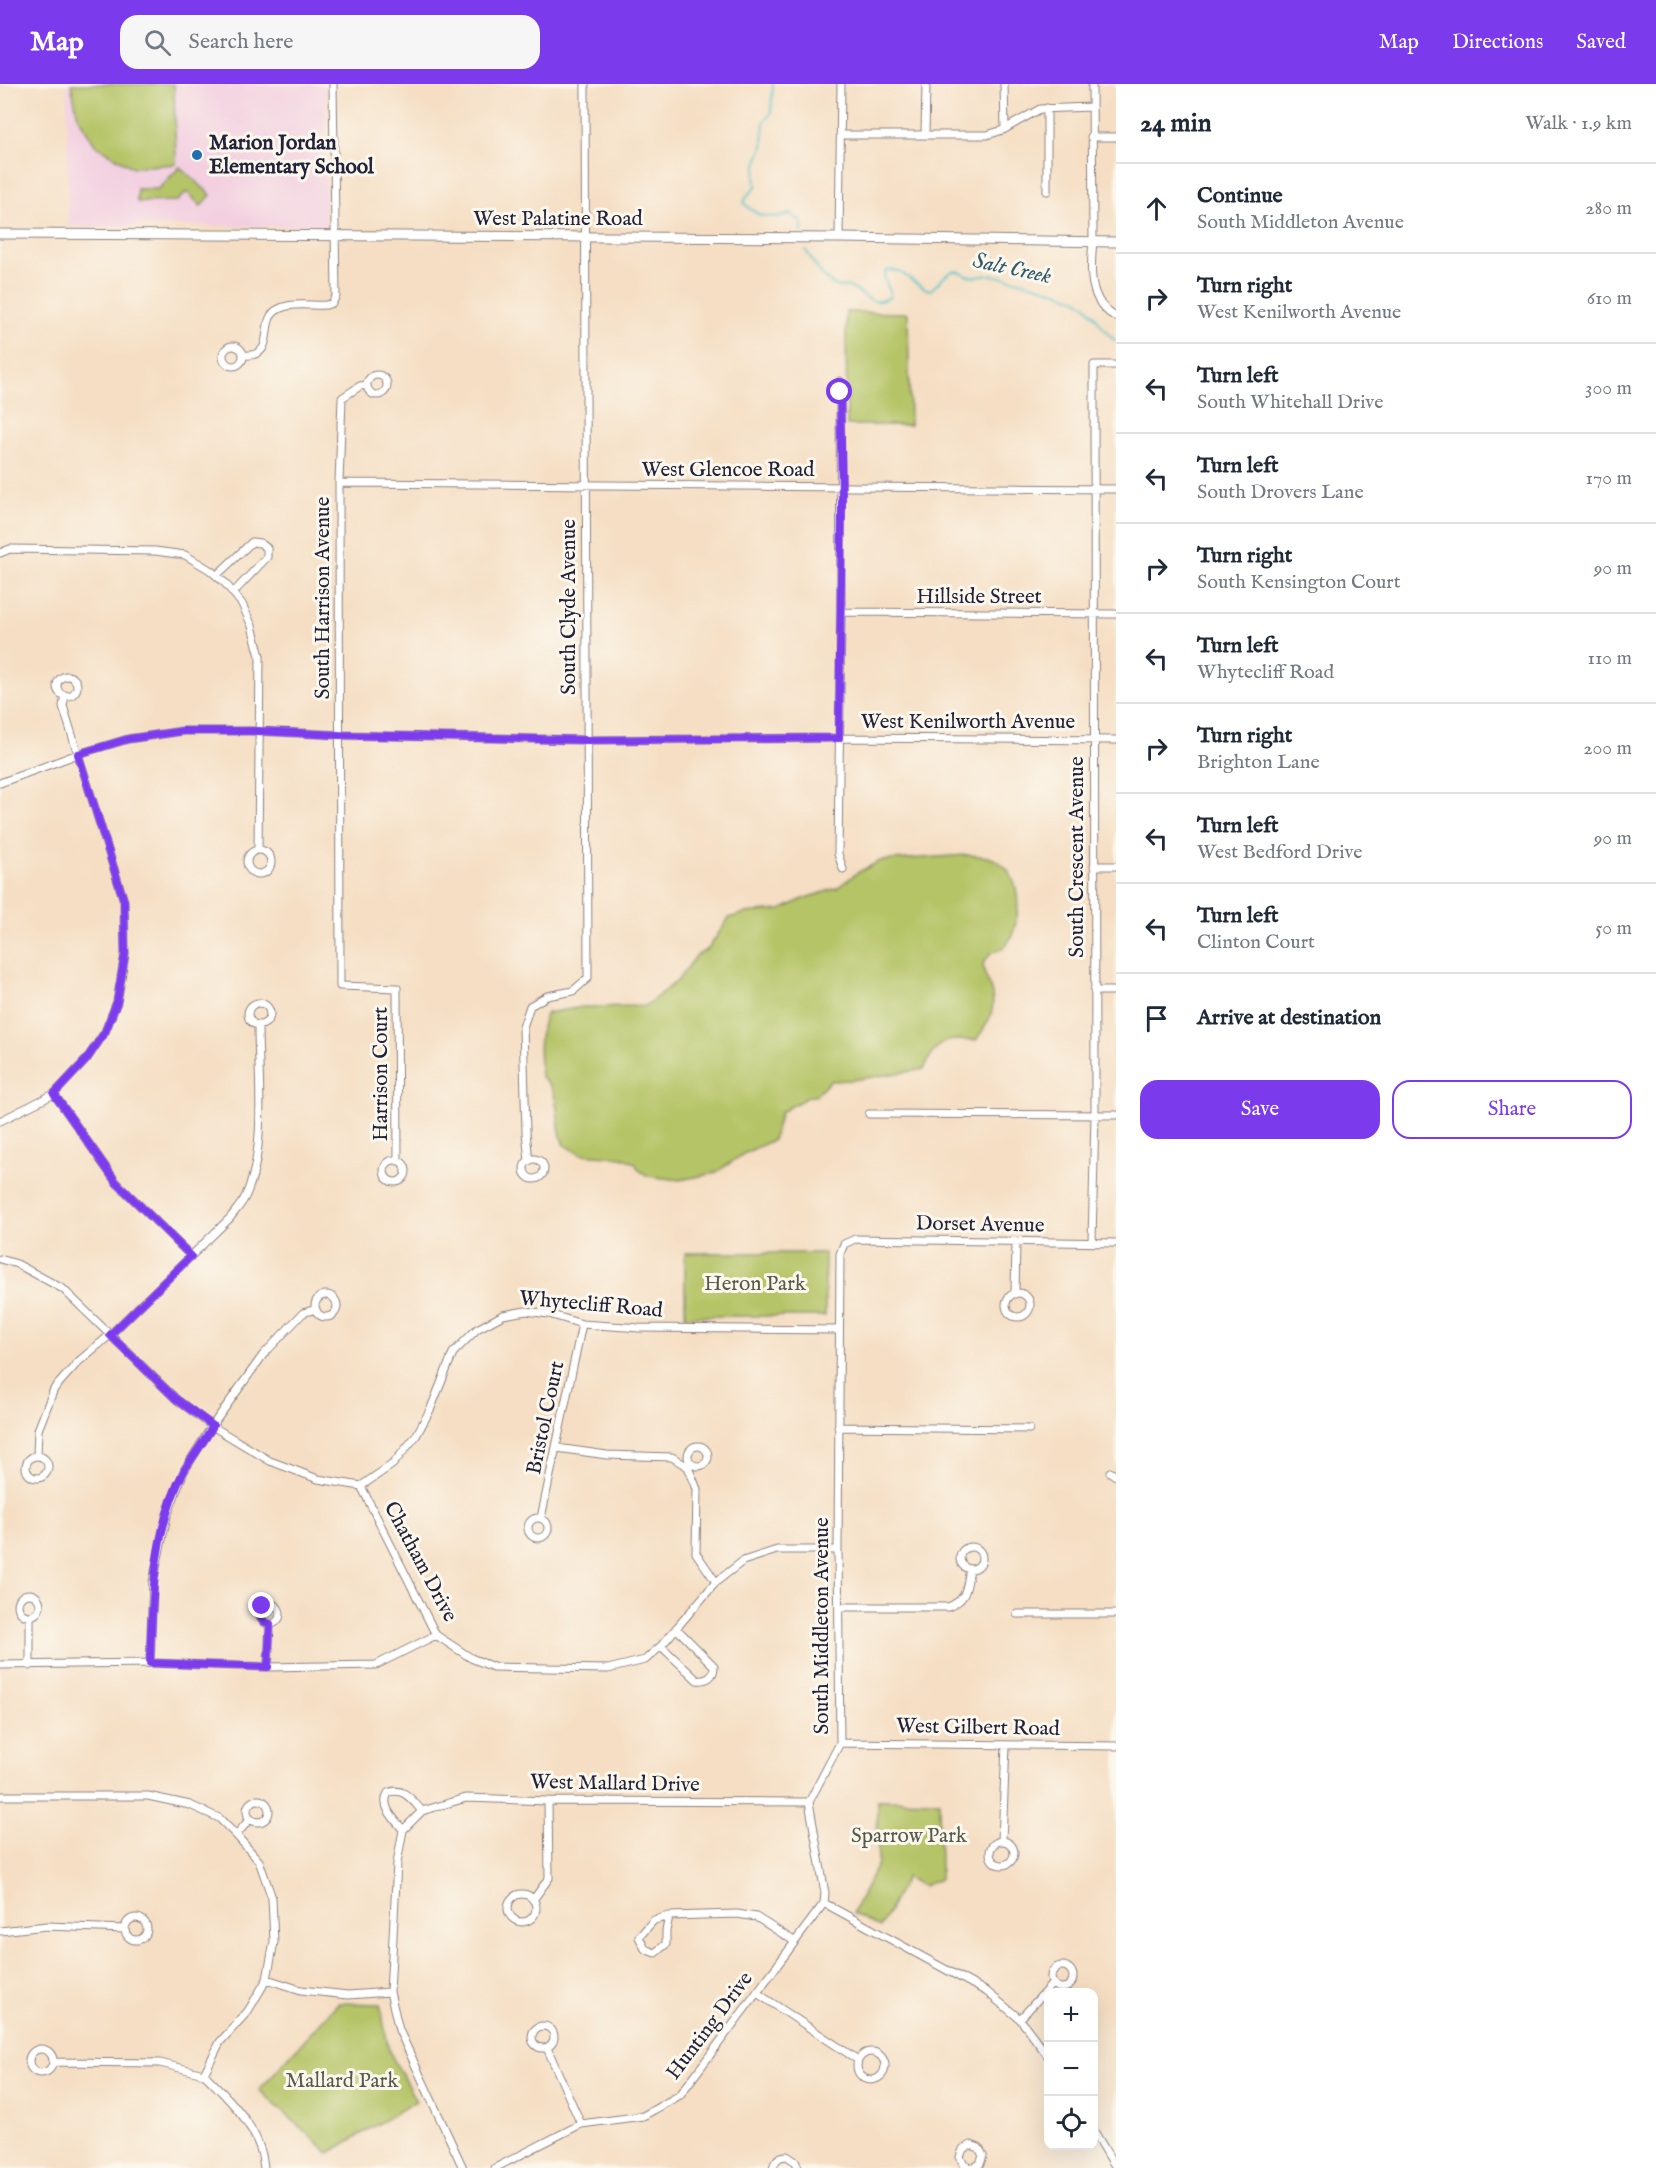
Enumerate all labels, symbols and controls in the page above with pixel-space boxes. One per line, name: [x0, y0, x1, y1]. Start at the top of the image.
search box: [120, 15, 540, 69]
text: Map: [30, 25, 84, 60]
icon: search: [141, 26, 174, 59]
text: Search here: [189, 28, 293, 56]
text: Map: [1379, 29, 1419, 56]
text: Directions: [1452, 29, 1543, 56]
text: Saved: [1576, 29, 1626, 56]
text: 24 min: [1140, 107, 1212, 140]
text: Walk · 1.9 km: [1525, 111, 1632, 136]
place label: Marion Jordan Elementary School: [209, 130, 375, 181]
marker: Marion Jordan Elementary School: [190, 148, 204, 162]
text: Continue: [1197, 182, 1283, 210]
icon: ahead: [1140, 192, 1173, 225]
text: 280 m: [1585, 196, 1632, 221]
street label: West Palatine Road: [473, 206, 643, 233]
text: South Middleton Avenue: [1197, 210, 1404, 235]
water label: Salt Creek: [970, 247, 1054, 291]
text: Turn right: [1197, 272, 1292, 300]
icon: right: [1140, 282, 1173, 315]
text: 610 m: [1587, 286, 1632, 311]
text: West Kenilworth Avenue: [1197, 300, 1401, 325]
text: Turn left: [1197, 362, 1279, 390]
icon: left: [1140, 372, 1173, 405]
text: 300 m: [1585, 376, 1632, 401]
route start: [826, 378, 852, 404]
text: South Whitehall Drive: [1197, 390, 1383, 415]
text: Turn left: [1197, 452, 1279, 480]
street label: West Glencoe Road: [642, 457, 815, 484]
icon: left: [1140, 462, 1173, 495]
text: 170 m: [1586, 466, 1632, 491]
text: South Drovers Lane: [1197, 480, 1364, 505]
street label: South Harrison Avenue: [310, 496, 337, 699]
street label: South Clyde Avenue: [556, 519, 583, 695]
text: Turn right: [1197, 542, 1292, 570]
icon: right: [1140, 552, 1173, 585]
text: 90 m: [1594, 556, 1632, 581]
text: South Kensington Court: [1197, 570, 1401, 595]
street label: Hillside Street: [916, 584, 1042, 611]
text: Turn left: [1197, 632, 1279, 660]
icon: left: [1140, 642, 1173, 675]
text: 110 m: [1588, 646, 1632, 671]
text: Whytecliff Road: [1197, 660, 1334, 685]
street label: West Kenilworth Avenue: [861, 709, 1076, 736]
text: Turn right: [1197, 722, 1292, 750]
icon: right: [1140, 732, 1173, 765]
text: 200 m: [1583, 736, 1632, 761]
text: Brighton Lane: [1197, 750, 1320, 775]
street label: South Crescent Avenue: [1064, 756, 1091, 958]
text: Turn left: [1197, 812, 1279, 840]
icon: left: [1140, 822, 1173, 855]
text: 90 m: [1594, 826, 1632, 851]
text: West Bedford Drive: [1197, 840, 1362, 865]
text: Turn left: [1197, 902, 1279, 930]
icon: left: [1140, 912, 1173, 945]
text: 50 m: [1595, 916, 1632, 941]
text: Clinton Court: [1197, 930, 1315, 955]
icon: arrive: [1140, 1002, 1173, 1035]
text: Arrive at destination: [1197, 1004, 1381, 1032]
street label: Harrison Court: [368, 1007, 395, 1141]
button: Save: [1140, 1080, 1380, 1139]
button: Share: [1392, 1080, 1632, 1139]
street label: Dorset Avenue: [915, 1210, 1045, 1240]
park label: Heron Park: [704, 1271, 807, 1298]
street label: Whytecliff Road: [518, 1285, 665, 1325]
street label: Bristol Court: [521, 1359, 571, 1477]
street label: Chatham Drive: [377, 1497, 463, 1627]
street label: South Middleton Avenue: [809, 1517, 836, 1735]
route end: [248, 1592, 274, 1618]
street label: West Gilbert Road: [896, 1713, 1061, 1743]
street label: West Mallard Drive: [530, 1769, 700, 1799]
park label: Sparrow Park: [851, 1823, 968, 1850]
street label: Hunting Drive: [661, 1966, 760, 2086]
map controls: [1044, 1988, 1098, 2150]
button: +: [1044, 1988, 1098, 2042]
button: −: [1044, 2042, 1098, 2096]
park label: Mallard Park: [286, 2068, 399, 2095]
button: locate: [1044, 2096, 1098, 2150]

